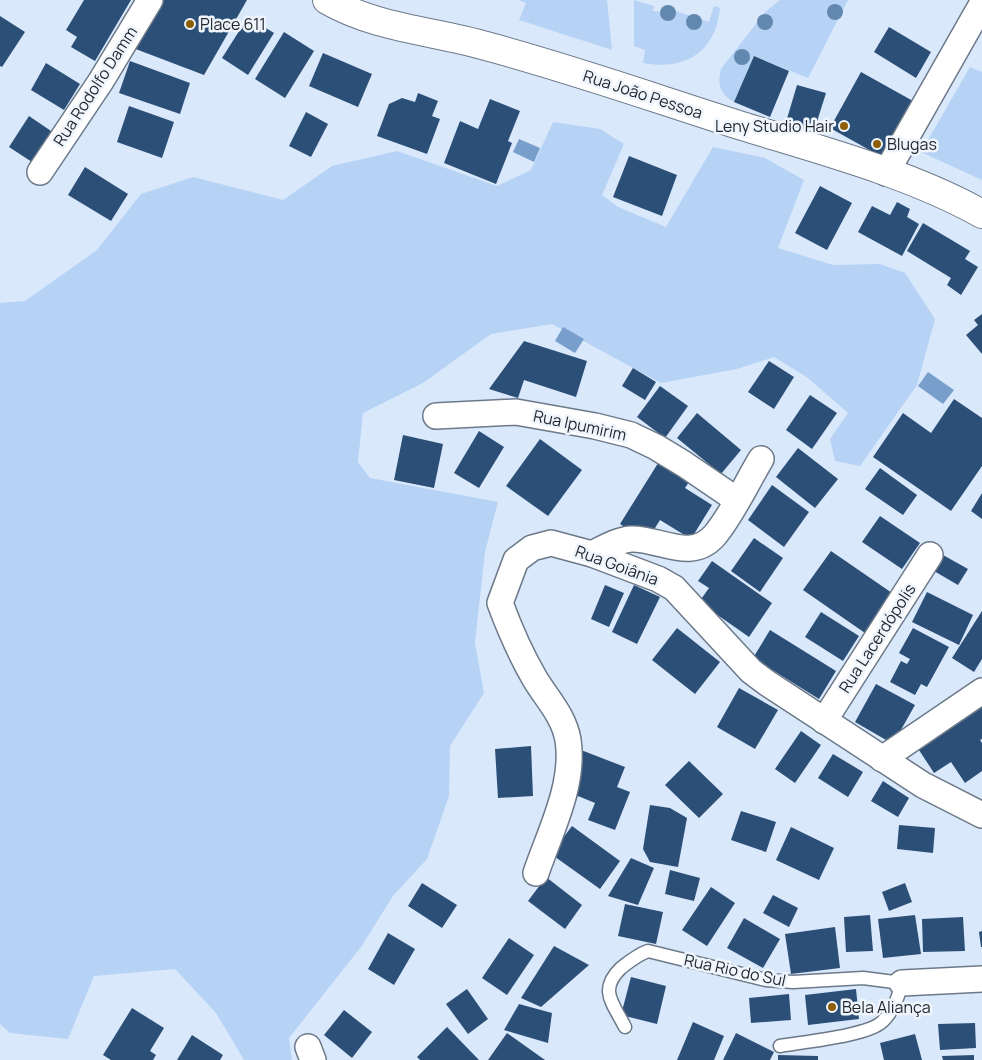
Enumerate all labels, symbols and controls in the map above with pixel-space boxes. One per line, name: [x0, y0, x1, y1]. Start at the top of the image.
place label: Place 611: [200, 13, 266, 35]
marker: Place 611: [184, 18, 196, 30]
street label: Rua Rodolfo Damm: [48, 22, 142, 150]
street label: Rua João Pessoa: [581, 64, 705, 124]
place label: Leny Studio Hair: [715, 115, 834, 137]
marker: Leny Studio Hair: [838, 120, 850, 132]
place label: Blugas: [887, 133, 937, 155]
marker: Blugas: [871, 138, 883, 150]
street label: Rua Ipumirim: [531, 404, 629, 446]
street label: Rua Goiânia: [572, 540, 662, 590]
street label: Rua Lacerdópolis: [833, 579, 921, 697]
street label: Rua Rio do Sul: [682, 948, 788, 992]
place label: Bela Aliança: [842, 996, 931, 1018]
marker: Bela Aliança: [826, 1001, 838, 1013]

